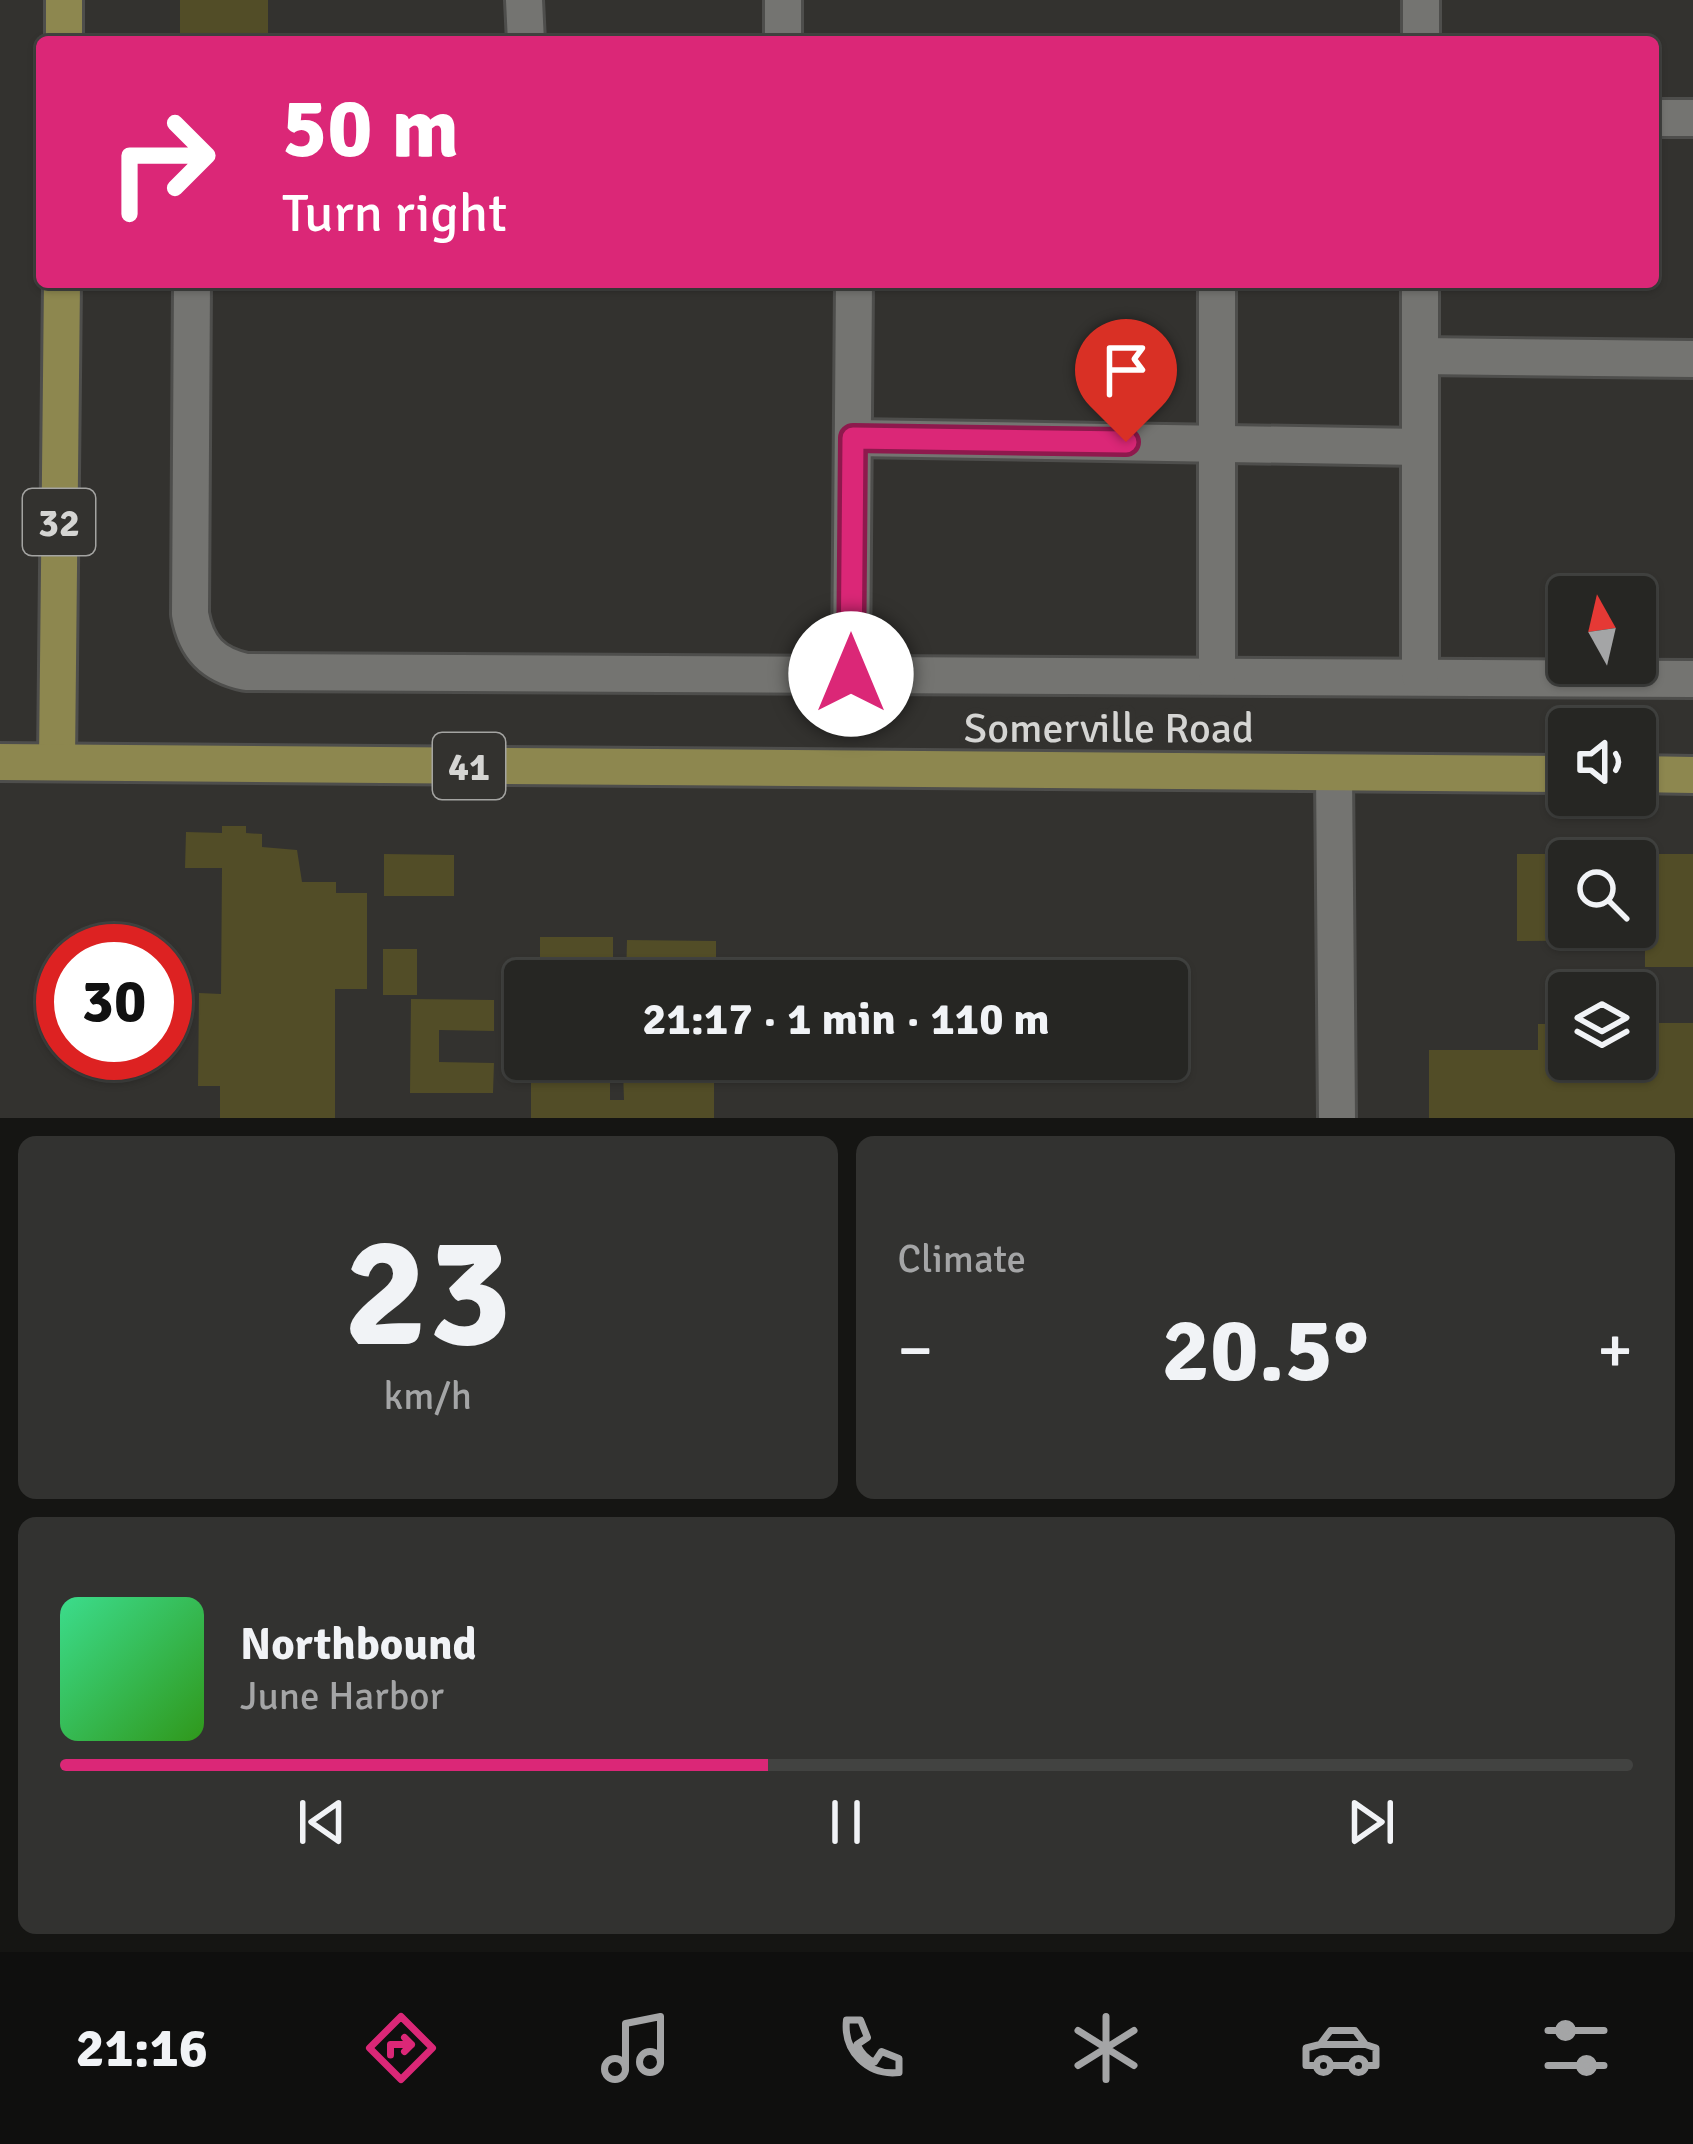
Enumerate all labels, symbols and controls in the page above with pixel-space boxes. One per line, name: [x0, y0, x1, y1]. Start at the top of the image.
text: 50 m: [282, 77, 459, 181]
icon: right: [84, 84, 240, 240]
text: Turn right: [282, 180, 507, 247]
pin: [1075, 319, 1177, 442]
icon: arrive: [1093, 337, 1159, 403]
road number: 32: [23, 489, 95, 555]
north arrow: [1548, 576, 1656, 684]
map controls: [1548, 576, 1656, 1080]
position arrow: [788, 611, 914, 737]
street label: Somerville Road: [964, 703, 1254, 754]
button: sound: [1548, 708, 1656, 816]
road number: 41: [433, 733, 505, 799]
button: search: [1548, 840, 1656, 948]
speed limit sign: 30: [36, 924, 192, 1080]
button: layers: [1548, 972, 1656, 1080]
text: 21:17 · 1 min · 110 m: [642, 992, 1050, 1047]
text: 23: [344, 1197, 512, 1390]
text: Climate: [898, 1235, 1026, 1283]
text: 20.5°: [1161, 1295, 1369, 1406]
text: −: [898, 1310, 933, 1391]
text: +: [1597, 1310, 1633, 1391]
text: km/h: [384, 1372, 472, 1420]
text: Northbound: [240, 1617, 477, 1672]
text: June Harbor: [240, 1672, 444, 1720]
icon: previous: [289, 1789, 355, 1855]
icon: pause: [813, 1789, 879, 1855]
icon: next: [1338, 1789, 1404, 1855]
icon: directions: [359, 2006, 443, 2090]
icon: music: [594, 2006, 678, 2090]
icon: phone: [829, 2006, 913, 2090]
icon: climate: [1064, 2006, 1148, 2090]
icon: car: [1299, 2006, 1383, 2090]
icon: filters: [1534, 2006, 1618, 2090]
text: 21:16: [75, 2015, 208, 2082]

